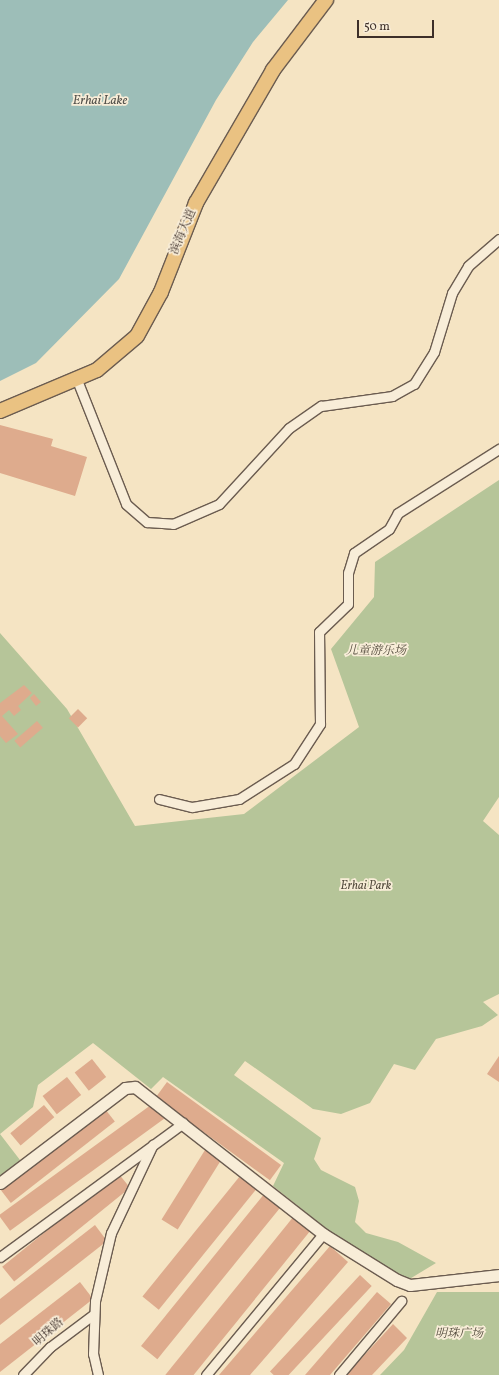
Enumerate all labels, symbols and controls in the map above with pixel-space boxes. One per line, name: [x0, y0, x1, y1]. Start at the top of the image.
scale bar: [359, 12, 436, 38]
text: 50 m: [364, 19, 390, 35]
water label: Erhai Lake: [73, 93, 127, 109]
street label: 滨海大道: [168, 207, 200, 257]
park label: 儿童游乐场: [346, 645, 406, 659]
park label: Erhai Park: [341, 880, 391, 894]
street label: 明珠路: [31, 1316, 67, 1350]
park label: 明珠广场: [435, 1328, 483, 1342]

